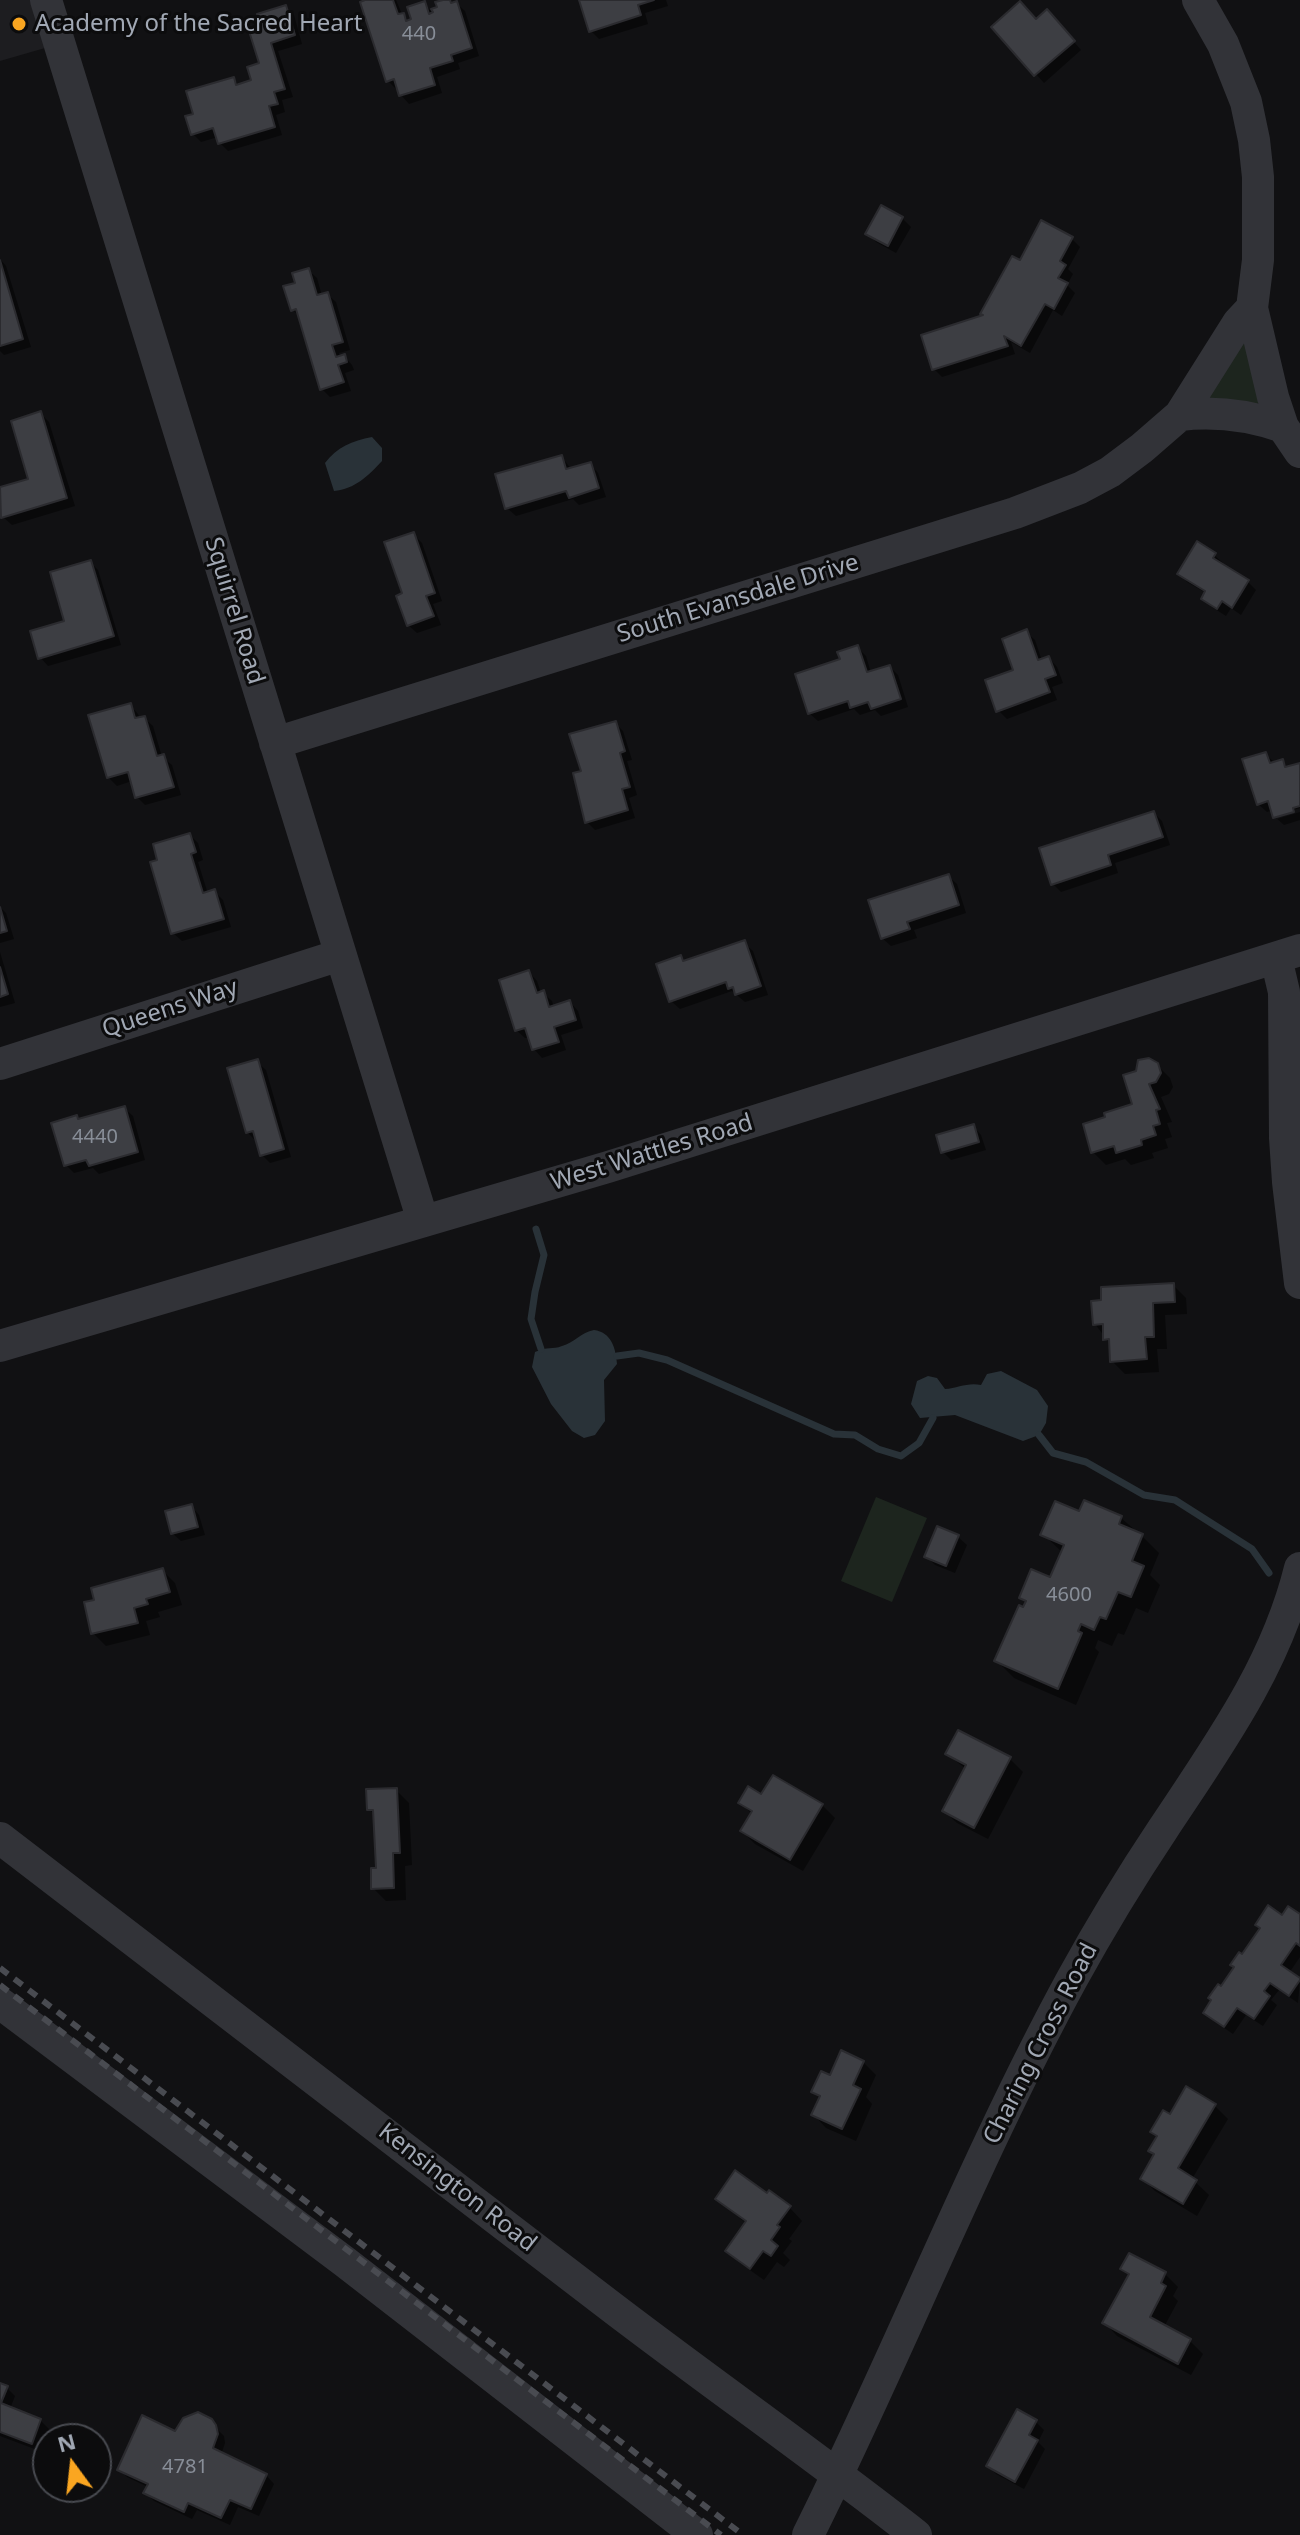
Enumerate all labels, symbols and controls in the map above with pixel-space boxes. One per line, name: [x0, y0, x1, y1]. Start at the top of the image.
place label: Academy of the Sacred Heart: [35, 10, 362, 38]
marker: Academy of the Sacred Heart: [10, 15, 28, 33]
house number: 440: [402, 22, 436, 46]
street label: Squirrel Road: [198, 534, 270, 688]
street label: South Evansdale Drive: [614, 549, 862, 649]
street label: Queens Way: [99, 974, 241, 1044]
street label: West Wattles Road: [548, 1109, 756, 1197]
house number: 4440: [72, 1125, 118, 1149]
house number: 4600: [1046, 1583, 1092, 1607]
street label: Charing Cross Road: [978, 1939, 1104, 2149]
street label: Kensington Road: [372, 2117, 542, 2259]
north arrow: [32, 2423, 112, 2503]
text: N: [54, 2425, 79, 2459]
house number: 4781: [162, 2455, 208, 2479]

